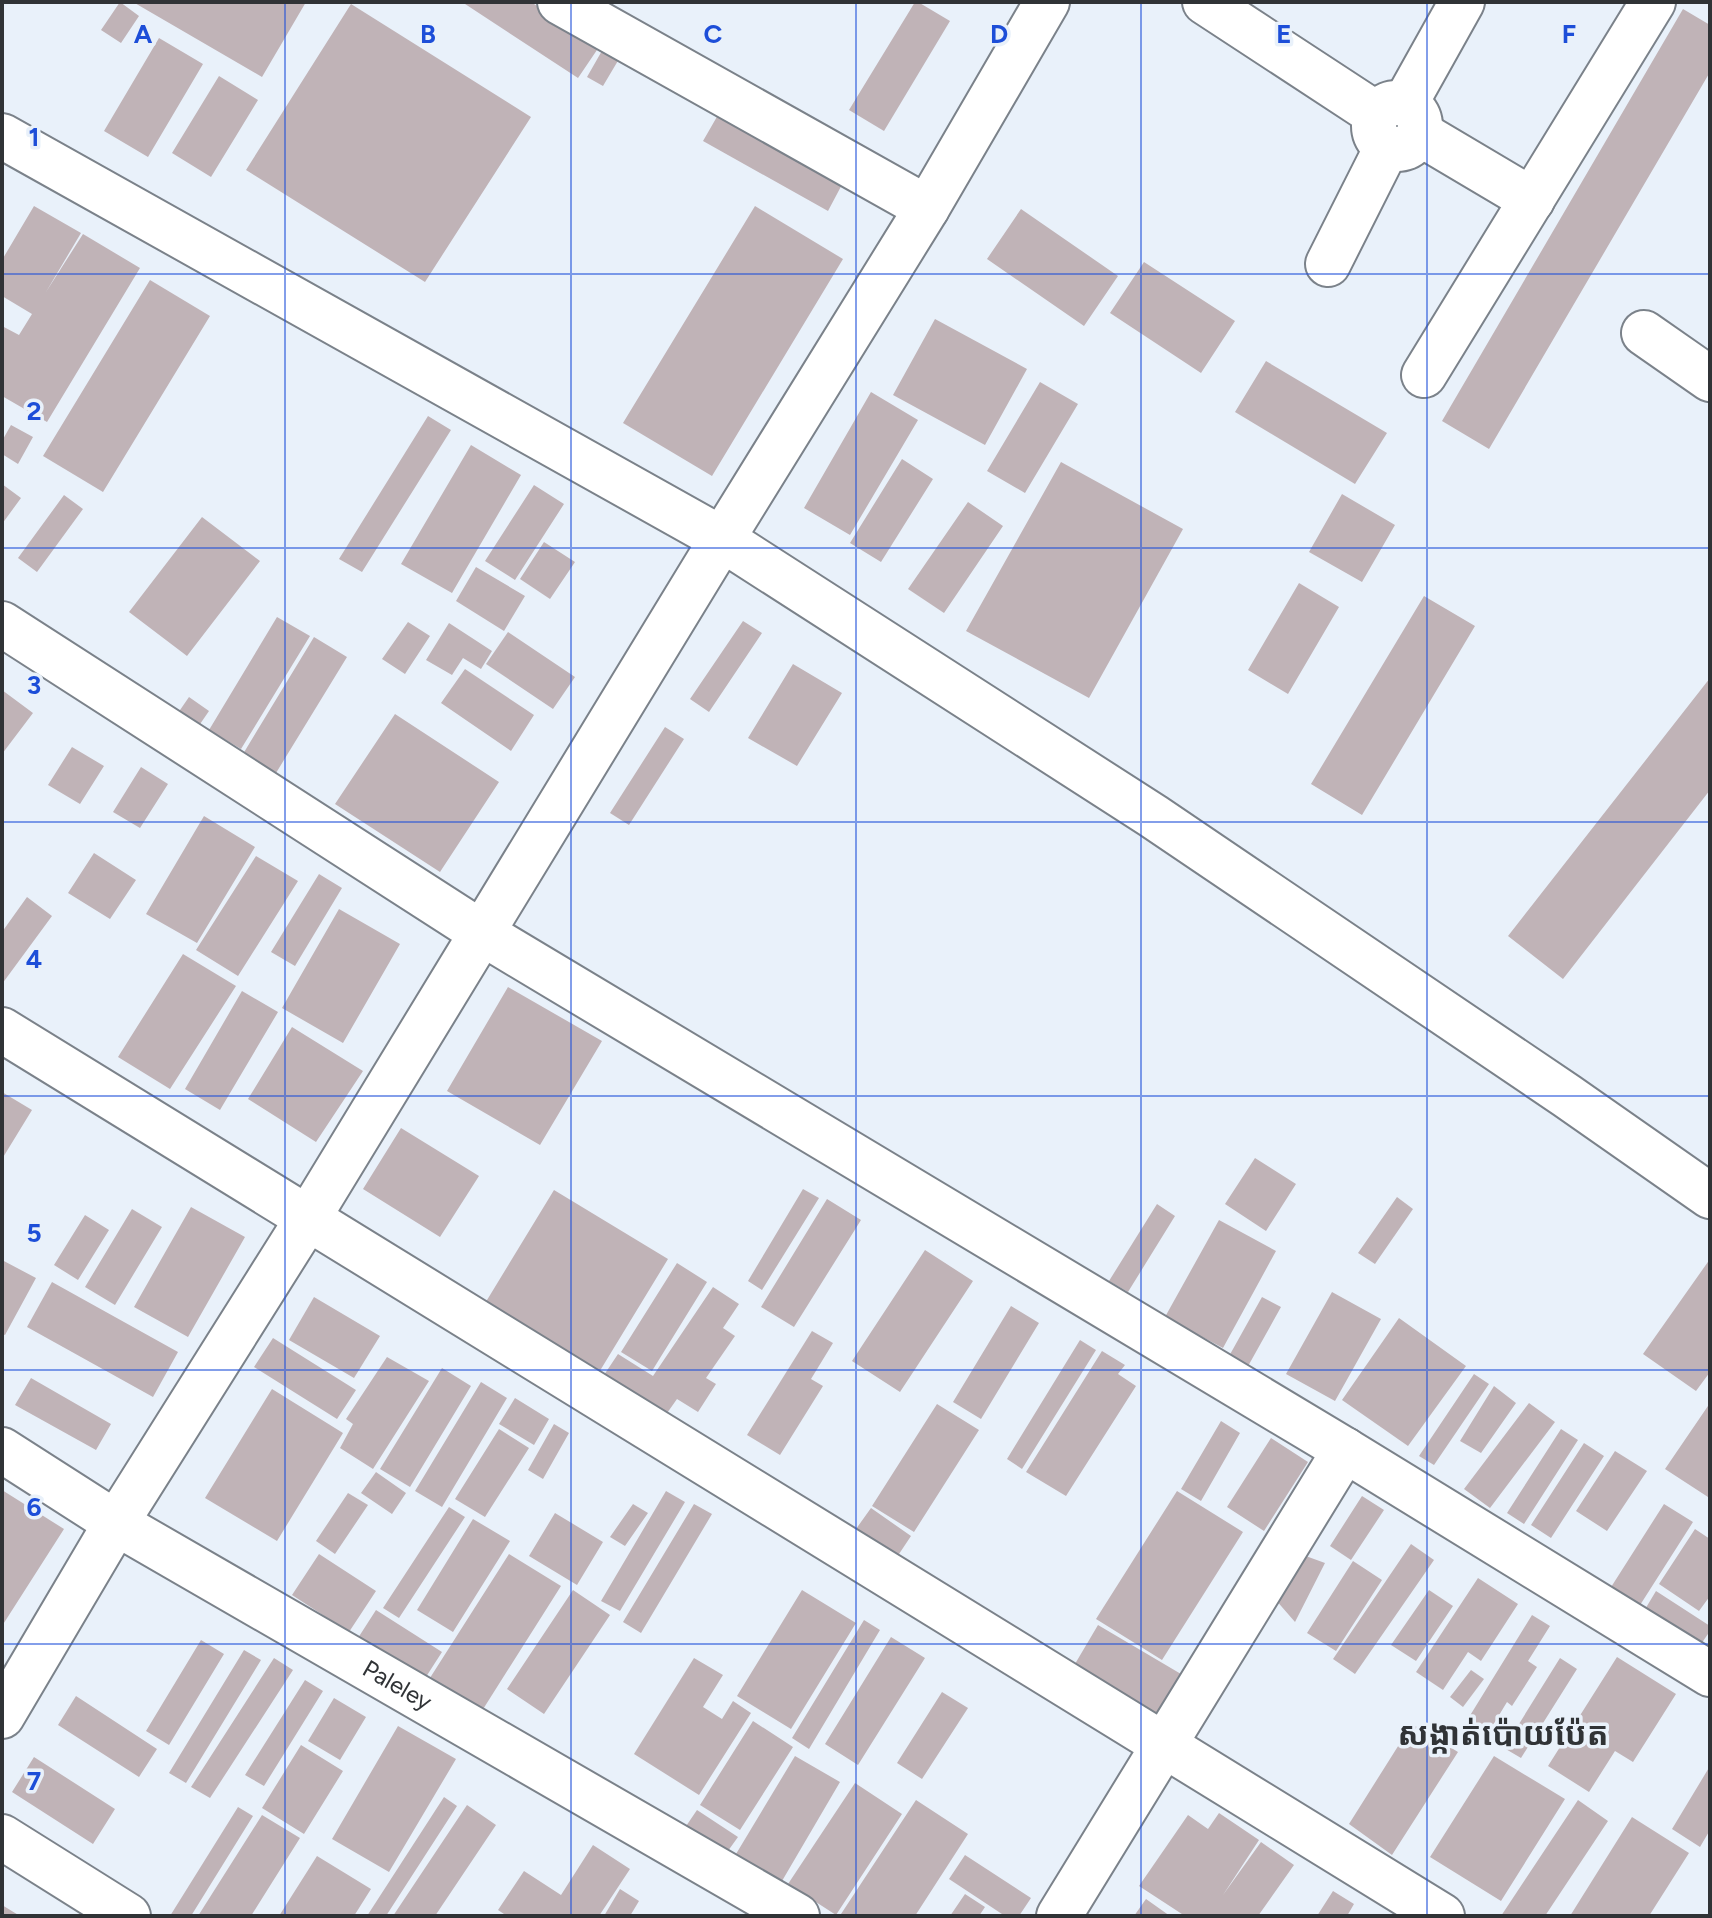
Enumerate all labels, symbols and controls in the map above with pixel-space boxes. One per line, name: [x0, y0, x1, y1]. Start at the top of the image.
text: A: [134, 18, 153, 50]
text: B: [420, 18, 436, 50]
text: C: [704, 18, 723, 50]
text: D: [990, 18, 1008, 50]
text: E: [1276, 18, 1292, 50]
text: F: [1562, 18, 1576, 50]
text: 1: [29, 121, 39, 153]
text: 2: [26, 395, 42, 427]
text: 3: [27, 669, 41, 701]
text: 4: [26, 943, 42, 975]
text: 5: [26, 1217, 42, 1249]
text: 6: [26, 1491, 42, 1523]
street label: Paleley: [358, 1654, 437, 1716]
district label: សង្កាត់ប៉ោយប៉ែត: [1398, 1715, 1608, 1754]
text: 7: [27, 1765, 41, 1797]

